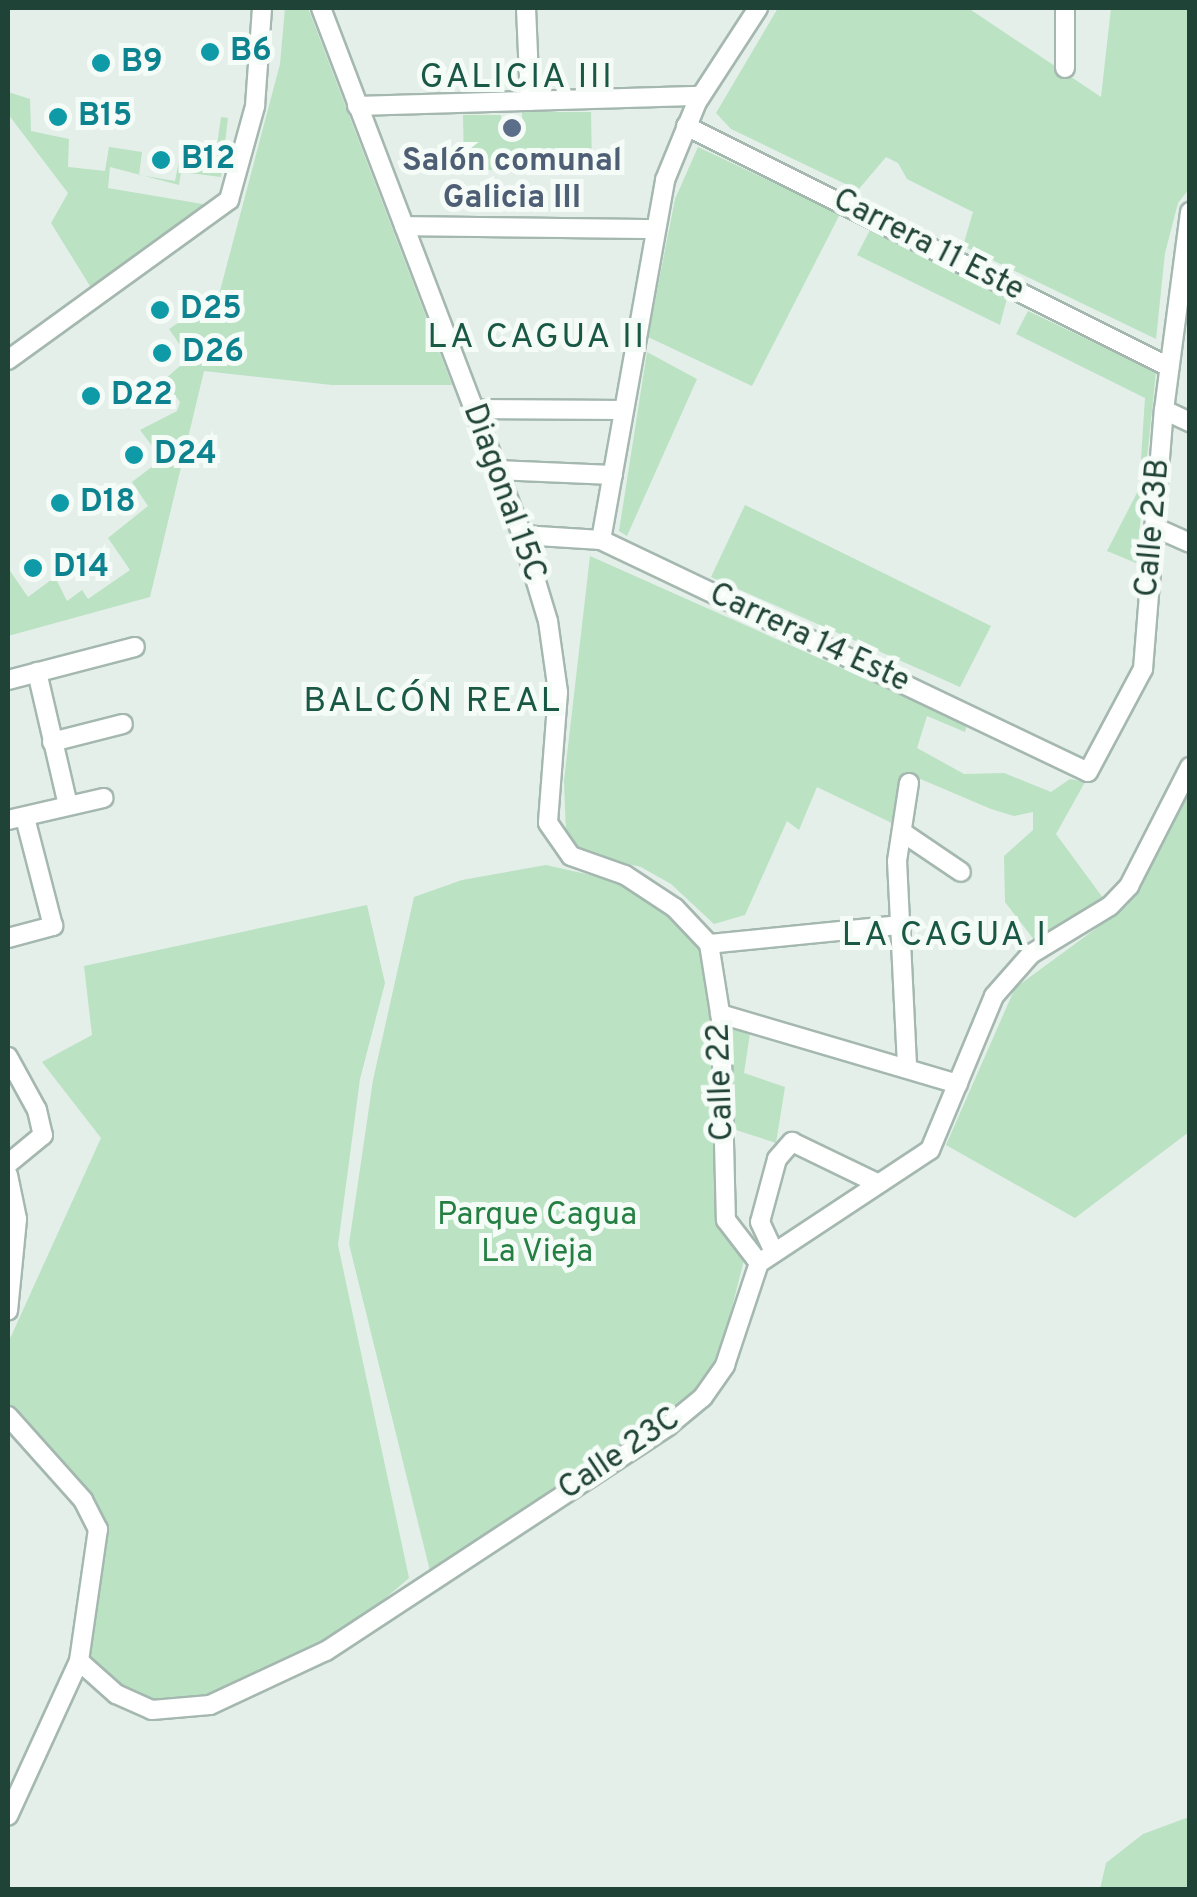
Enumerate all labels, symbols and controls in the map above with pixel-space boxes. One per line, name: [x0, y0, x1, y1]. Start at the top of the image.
place label: B6: [230, 33, 272, 71]
marker: B6: [199, 41, 221, 63]
place label: B9: [121, 44, 163, 82]
marker: B9: [90, 52, 112, 74]
district label: GALICIA III: [419, 57, 615, 99]
place label: B15: [78, 98, 132, 136]
marker: B15: [47, 106, 69, 128]
marker: Salón comunal Galicia III: [501, 117, 523, 139]
place label: B12: [181, 141, 235, 179]
place label: Salón comunal Galicia III: [402, 144, 622, 219]
marker: B12: [150, 149, 172, 171]
street label: Carrera 11 Este: [826, 181, 1030, 311]
place label: D25: [180, 291, 242, 329]
marker: D25: [149, 299, 171, 321]
district label: LA CAGUA II: [426, 317, 648, 359]
place label: D26: [182, 334, 244, 372]
marker: D26: [151, 342, 173, 364]
place label: D22: [111, 377, 173, 415]
marker: D22: [80, 385, 102, 407]
street label: Diagonal 15C: [453, 399, 553, 587]
place label: D24: [154, 436, 217, 474]
marker: D24: [123, 444, 145, 466]
street label: Calle 23B: [1129, 457, 1179, 599]
place label: D18: [80, 484, 136, 522]
marker: D18: [49, 492, 71, 514]
place label: D14: [53, 549, 109, 587]
marker: D14: [22, 557, 44, 579]
street label: Carrera 14 Este: [703, 576, 915, 702]
district label: BALCÓN REAL: [303, 681, 563, 723]
district label: LA CAGUA I: [840, 915, 1050, 957]
street label: Calle 22: [701, 1022, 743, 1142]
park label: Parque Cagua La Vieja: [437, 1198, 637, 1273]
street label: Calle 23C: [552, 1400, 688, 1510]

